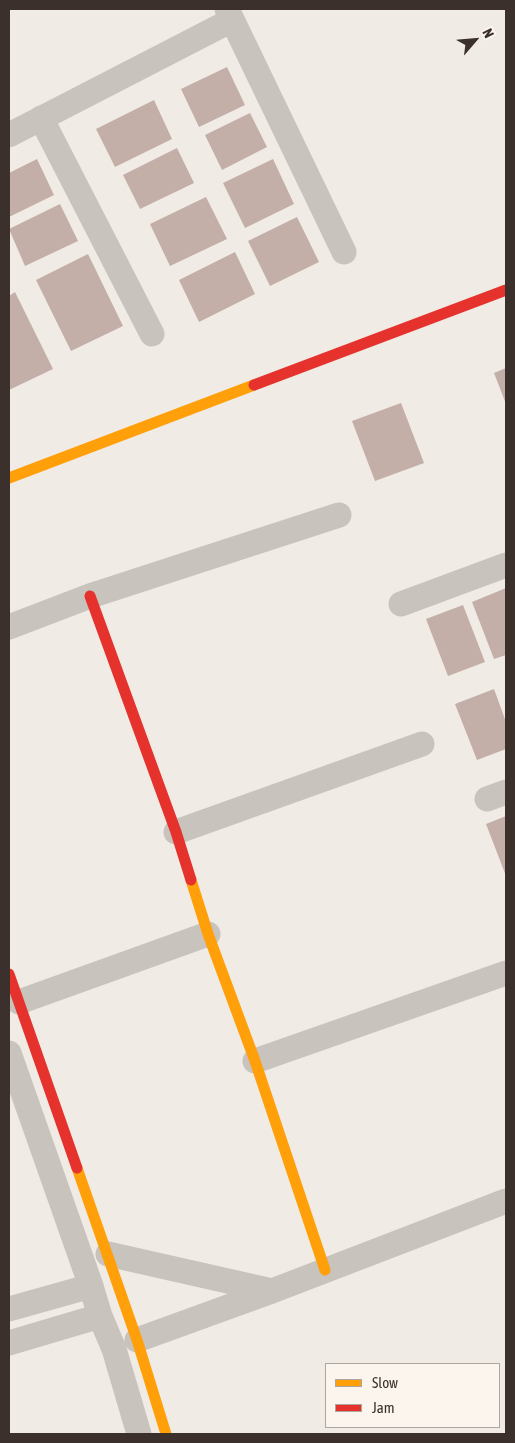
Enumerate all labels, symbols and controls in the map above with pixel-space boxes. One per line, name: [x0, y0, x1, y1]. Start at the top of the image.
north arrow: [450, 15, 500, 65]
text: N: [479, 26, 497, 40]
legend: [325, 1363, 500, 1428]
text: Slow: [372, 1374, 398, 1391]
text: Jam: [372, 1399, 395, 1416]

